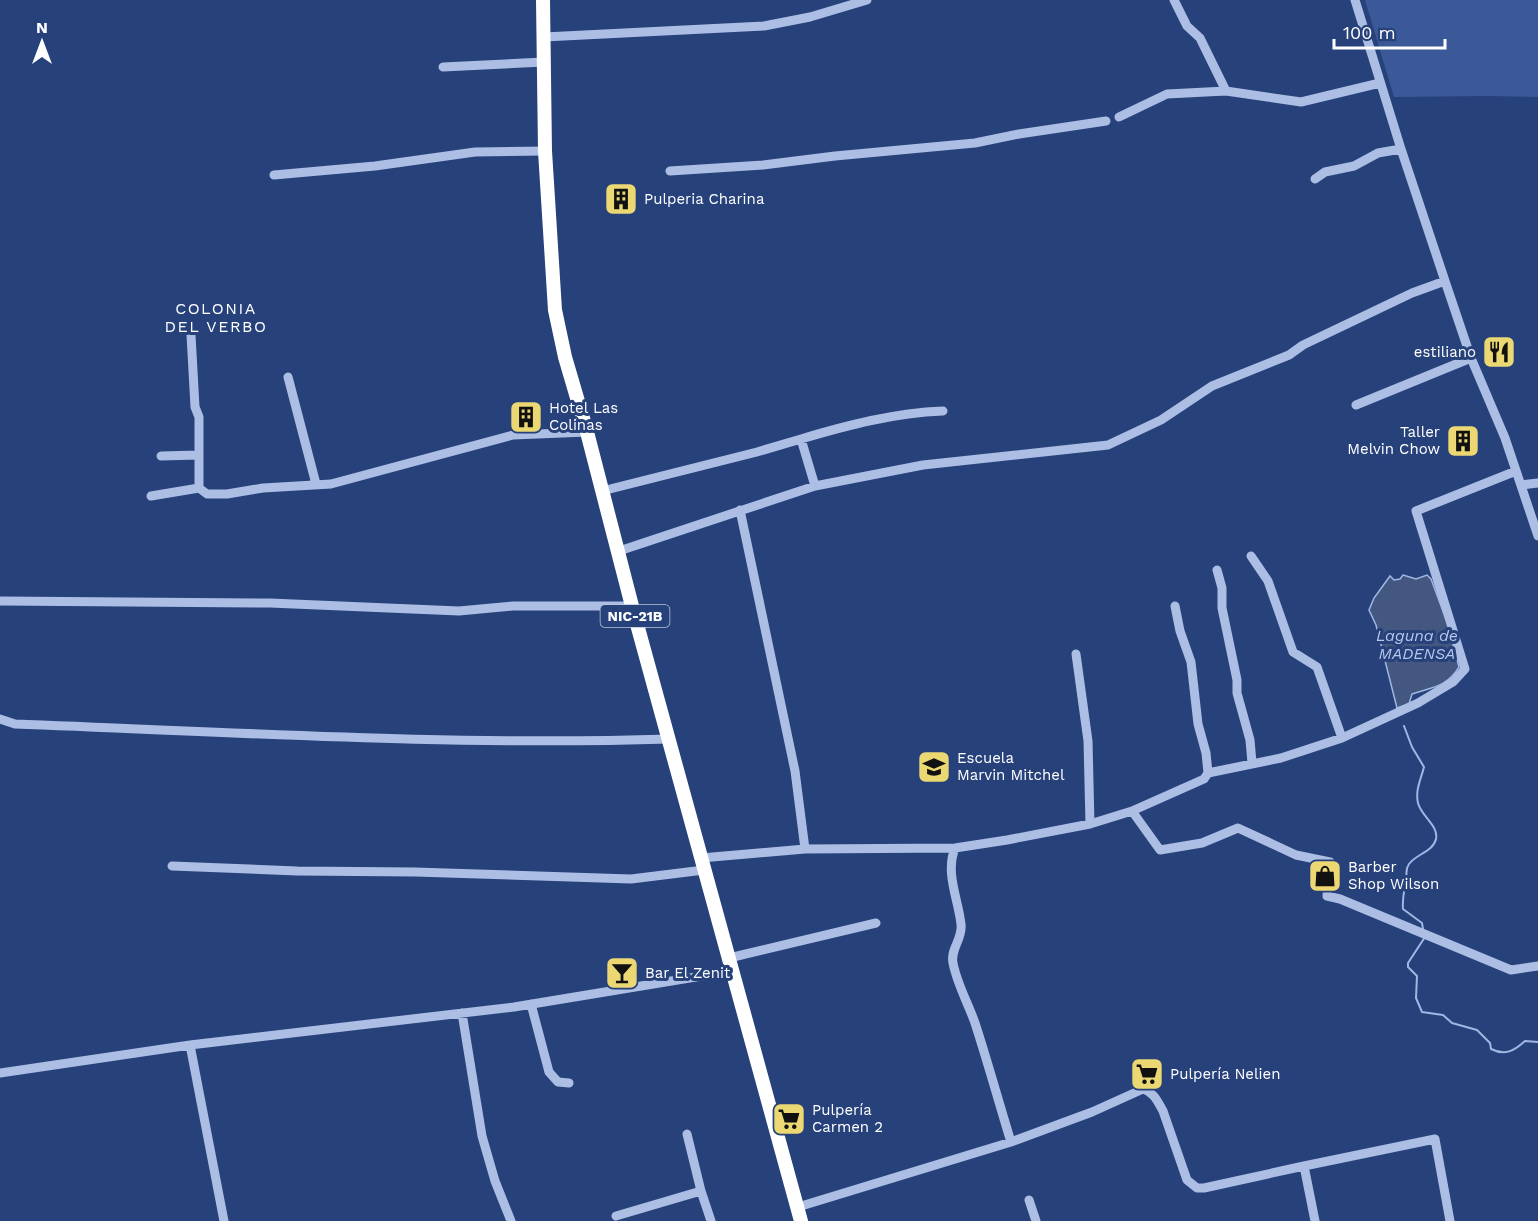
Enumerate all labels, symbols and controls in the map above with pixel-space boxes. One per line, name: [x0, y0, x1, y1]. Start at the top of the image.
north arrow: [12, 12, 72, 72]
scale bar: [1334, 12, 1445, 50]
text: N: [36, 18, 48, 37]
text: 100 m: [1343, 22, 1396, 43]
building icon: Pulperia Charina: [603, 181, 639, 217]
place label: Pulperia Charina: [644, 190, 765, 208]
district label: COLONIA DEL VERBO: [165, 299, 267, 336]
restaurant icon: estiliano: [1481, 334, 1517, 370]
place label: estiliano: [1414, 343, 1476, 361]
building icon: Hotel Las Colinas: [508, 399, 544, 435]
place label: Hotel Las Colinas: [549, 399, 618, 434]
place label: Taller Melvin Chow: [1347, 423, 1440, 458]
building icon: Taller Melvin Chow: [1445, 423, 1481, 459]
road number: NIC-21B: [600, 605, 670, 627]
water label: Laguna de MADENSA: [1376, 626, 1458, 663]
school or university icon: Escuela Marvin Mitchel: [916, 749, 952, 785]
place label: Escuela Marvin Mitchel: [957, 749, 1065, 784]
shop icon: Barber Shop Wilson: [1307, 858, 1343, 894]
place label: Barber Shop Wilson: [1348, 858, 1439, 893]
bar icon: Bar El Zenit: [604, 955, 640, 991]
place label: Bar El Zenit: [645, 964, 731, 982]
supermarket icon: Pulpería Nelien: [1129, 1056, 1165, 1092]
place label: Pulpería Nelien: [1170, 1065, 1281, 1083]
supermarket icon: Pulpería Carmen 2: [771, 1101, 807, 1137]
place label: Pulpería Carmen 2: [812, 1101, 883, 1136]

